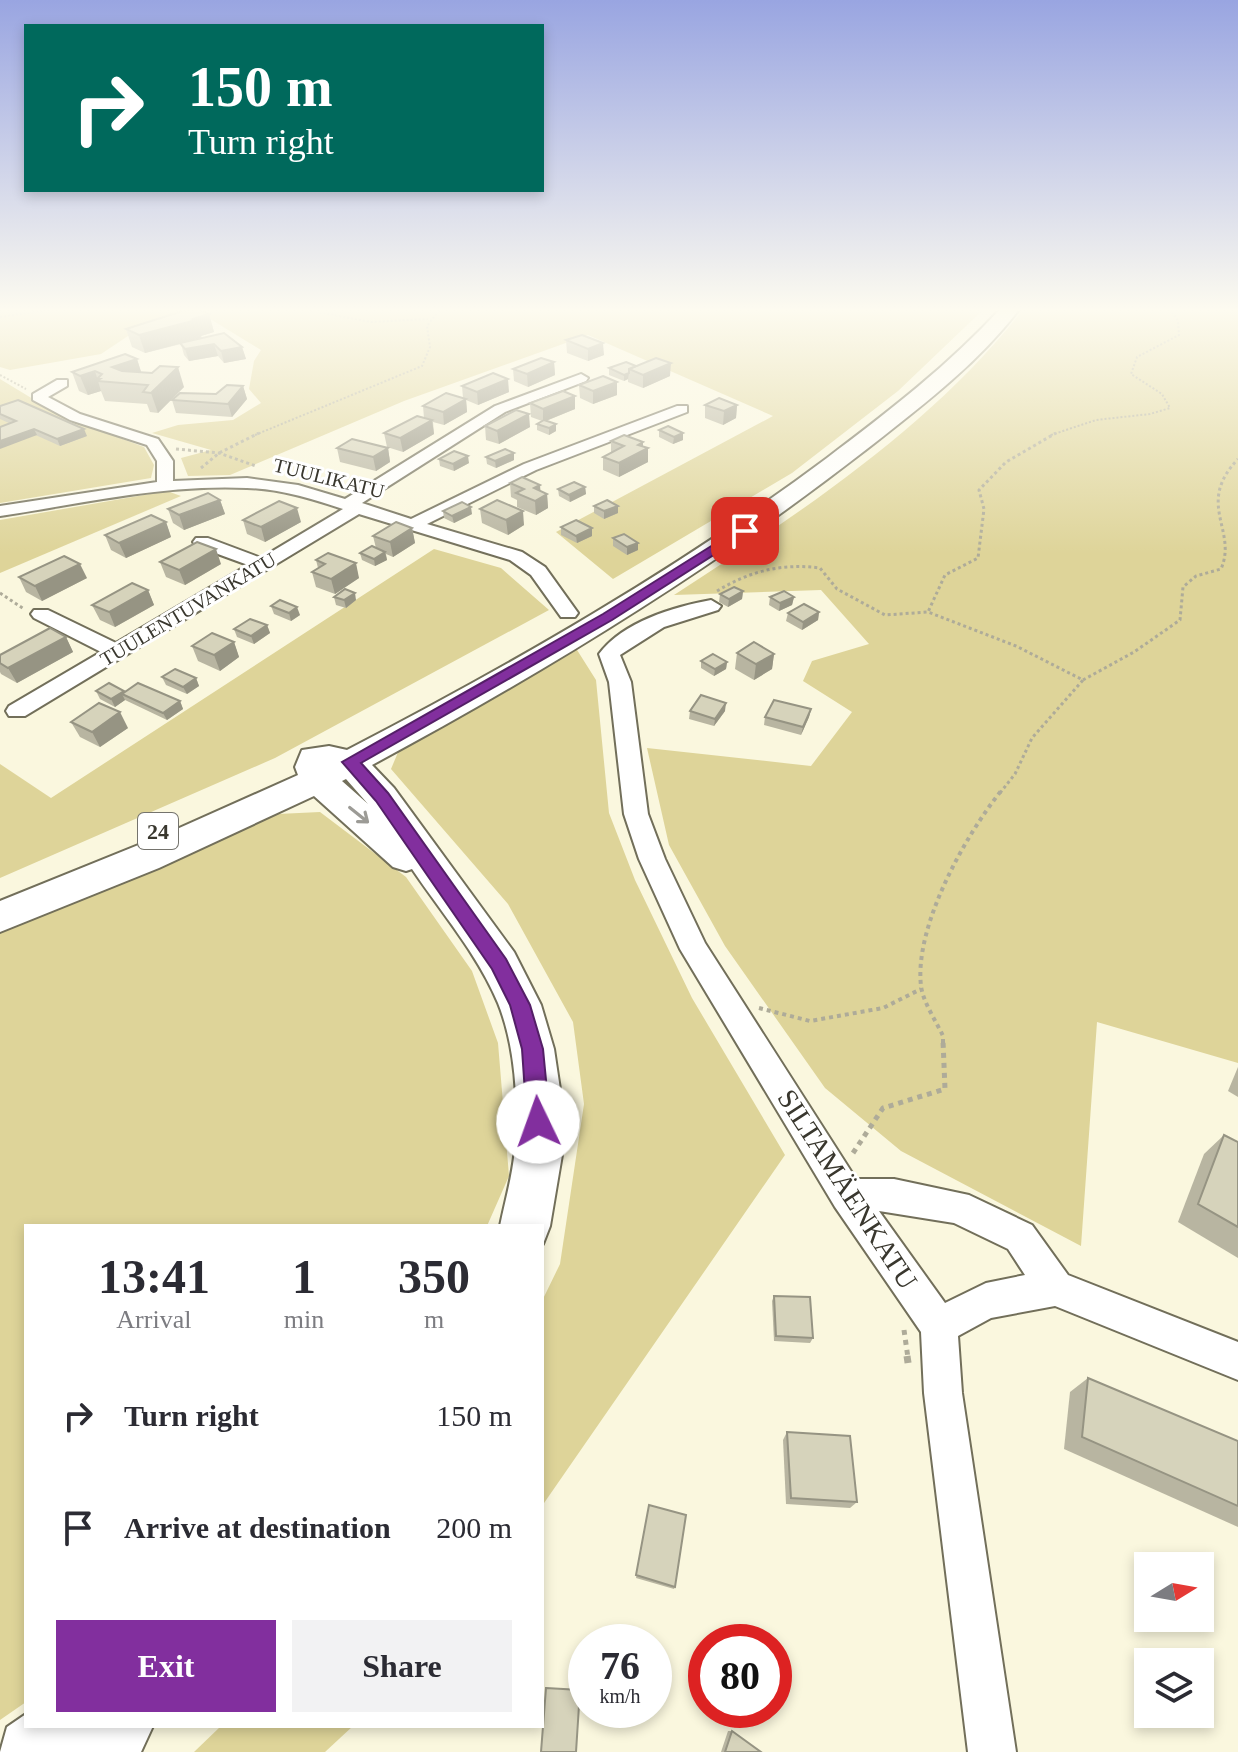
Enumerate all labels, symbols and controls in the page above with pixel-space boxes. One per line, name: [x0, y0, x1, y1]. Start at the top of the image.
icon: right: [56, 56, 160, 160]
text: 150 m: [188, 56, 333, 118]
text: Turn right: [188, 122, 334, 162]
street label: TUULIKATU: [271, 454, 387, 503]
pin: [711, 497, 779, 565]
icon: arrive: [723, 509, 767, 553]
street label: TUULENTUVANKATU: [96, 548, 280, 670]
one-way arrow: [348, 807, 369, 824]
road number: 24: [138, 813, 178, 849]
position arrow: [496, 1080, 580, 1164]
street label: SILTAMÄENKATU: [772, 1084, 924, 1295]
text: 13:41: [98, 1250, 210, 1303]
text: 1: [292, 1250, 316, 1303]
text: 350: [398, 1250, 470, 1303]
text: Arrival: [116, 1305, 191, 1334]
text: min: [284, 1305, 324, 1334]
text: m: [424, 1305, 444, 1334]
icon: right: [56, 1394, 100, 1438]
text: Turn right: [124, 1399, 259, 1432]
text: 150 m: [436, 1399, 512, 1432]
icon: arrive: [56, 1506, 100, 1550]
text: Arrive at destination: [124, 1511, 391, 1544]
text: 200 m: [436, 1511, 512, 1544]
north arrow: [1134, 1552, 1214, 1632]
map controls: [1134, 1552, 1214, 1728]
button: Exit: [56, 1620, 276, 1712]
button: Share: [292, 1620, 512, 1712]
speed limit sign: 80: [688, 1624, 792, 1728]
text: 76: [600, 1643, 640, 1688]
button: layers: [1134, 1648, 1214, 1728]
text: km/h: [599, 1685, 641, 1707]

